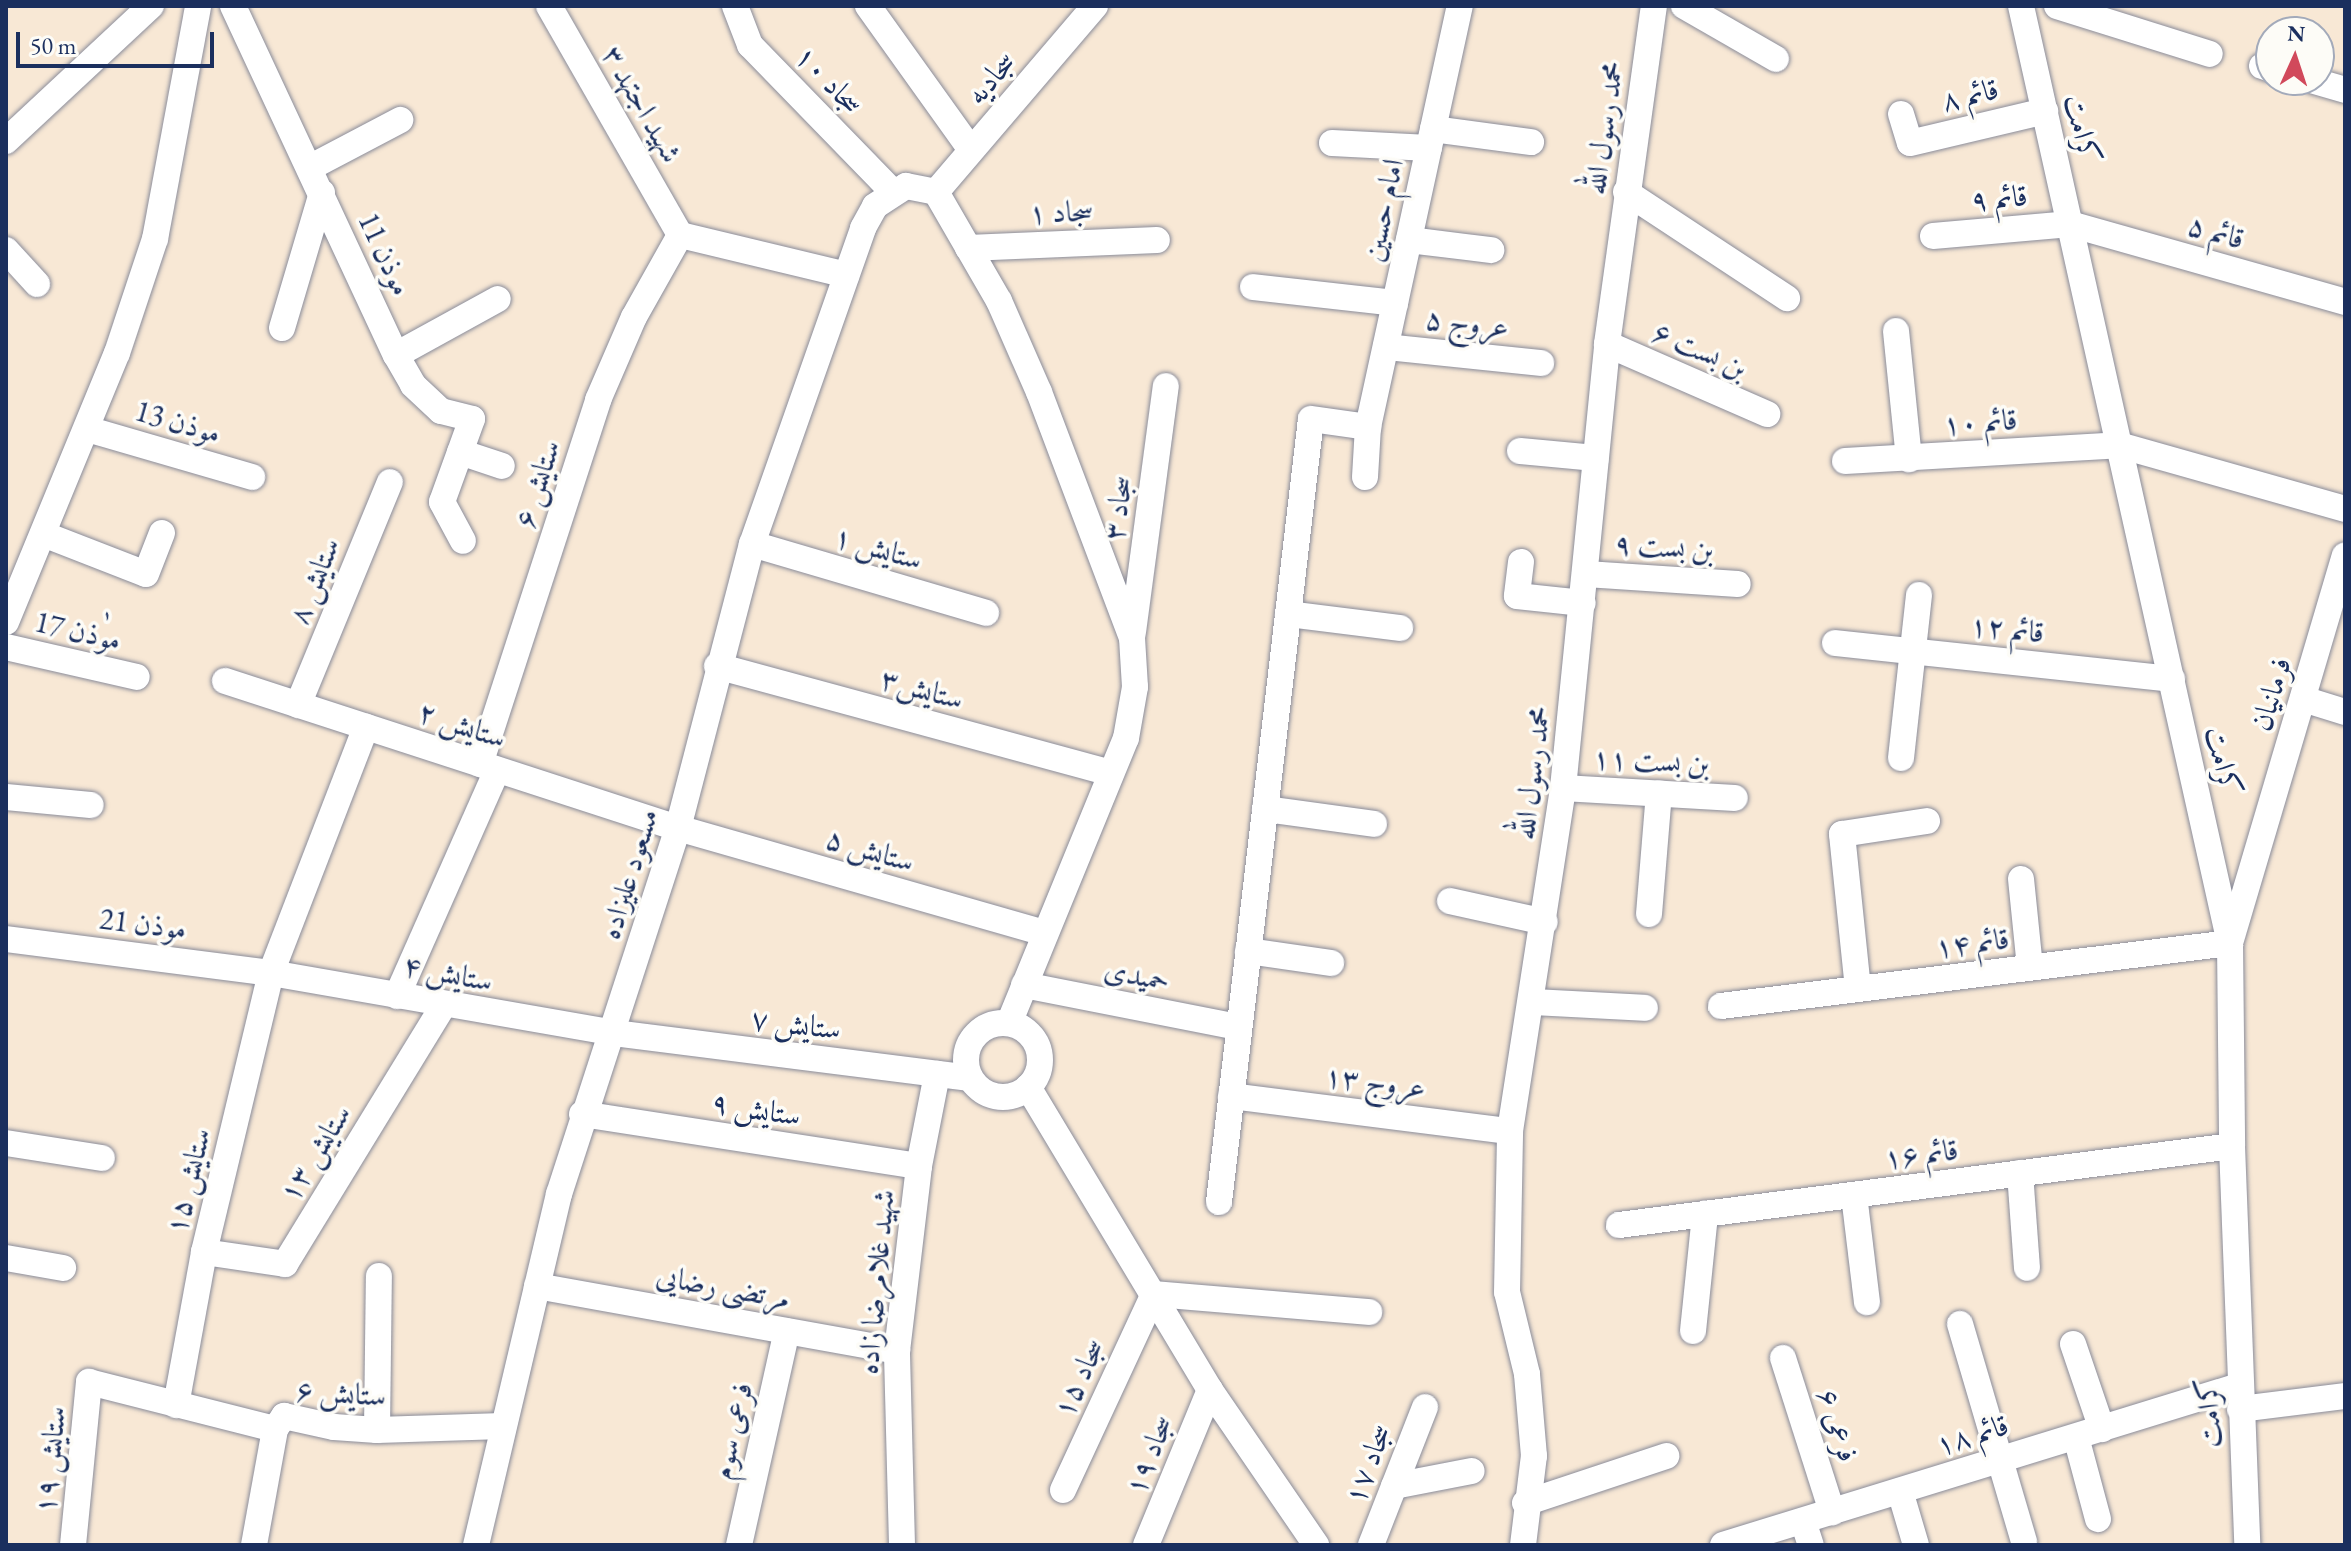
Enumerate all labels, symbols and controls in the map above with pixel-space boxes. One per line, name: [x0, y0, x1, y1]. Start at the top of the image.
scale bar: [20, 16, 218, 66]
north arrow: [2255, 16, 2335, 96]
text: N: [2287, 19, 2306, 48]
text: 50 m: [30, 30, 77, 61]
street label: سجاد ۱۰: [787, 38, 871, 122]
street label: شهید اجتهد ۳: [594, 39, 690, 169]
street label: سجادیه: [958, 44, 1024, 112]
street label: محمد رسول الله: [1577, 59, 1631, 197]
street label: قائم ۸: [1938, 71, 2002, 119]
street label: کرامت: [2057, 91, 2107, 167]
street label: امام حسین: [1355, 155, 1411, 265]
street label: قائم ۹: [1969, 178, 2029, 218]
street label: سجاد ۱: [1028, 193, 1094, 231]
street label: موذن 11: [350, 207, 420, 301]
street label: قائم ۵: [2184, 207, 2248, 257]
street label: عروج ۵: [1423, 301, 1511, 345]
street label: بن بست ۶: [1647, 313, 1753, 387]
street label: موذن 13: [131, 393, 225, 451]
street label: قائم ۱۰: [1942, 401, 2018, 443]
street label: ستایش ۶: [506, 436, 568, 532]
street label: سجاد ۳: [1096, 473, 1140, 543]
street label: ستایش ۱: [830, 518, 926, 578]
street label: بن بست ۹: [1613, 526, 1715, 568]
street label: ستایش ۸: [280, 532, 348, 630]
street label: موٰذن 17: [31, 604, 125, 658]
street label: قائم ۱۲: [1968, 607, 2046, 651]
street label: فرمانیان: [2243, 653, 2299, 735]
street label: ستایش۳: [877, 661, 967, 717]
street label: ستایش ۲: [414, 694, 510, 756]
street label: محمد رسول الله: [1506, 704, 1558, 842]
street label: کرامت: [2198, 723, 2248, 799]
street label: بن بست ۱۱: [1591, 740, 1711, 782]
street label: مسعود علیزاده: [592, 804, 666, 944]
street label: ستایش ۵: [822, 820, 918, 880]
street label: موذن 21: [97, 901, 189, 947]
street label: قائم ۱۴: [1933, 921, 2011, 965]
street label: ستایش ۴: [400, 947, 496, 999]
street label: حمیدی: [1101, 951, 1173, 999]
street label: ستایش ۷: [749, 1001, 843, 1047]
street label: عروج ۱۳: [1322, 1058, 1428, 1106]
street label: ستایش ۹: [709, 1084, 803, 1134]
street label: ستایش ۱۳: [271, 1098, 359, 1208]
street label: ستایش ۱۵: [158, 1124, 218, 1238]
street label: قائم ۱۶: [1882, 1132, 1960, 1176]
street label: شهید غلامرضا زاده: [850, 1188, 902, 1376]
street label: مرتضی رضایی: [653, 1258, 793, 1316]
street label: سجاد ۱۵: [1045, 1333, 1113, 1423]
street label: ستایش ۶: [295, 1372, 387, 1414]
street label: کرامت: [2189, 1377, 2229, 1449]
street label: فرعی سوم: [703, 1379, 761, 1483]
street label: فرعی ۶: [1809, 1384, 1867, 1466]
street label: ستایش ۱۹: [26, 1405, 74, 1515]
street label: قائم ۱۸: [1931, 1407, 2013, 1463]
street label: سجاد ۱۹: [1117, 1410, 1181, 1500]
street label: سجاد ۱۷: [1336, 1419, 1400, 1509]

